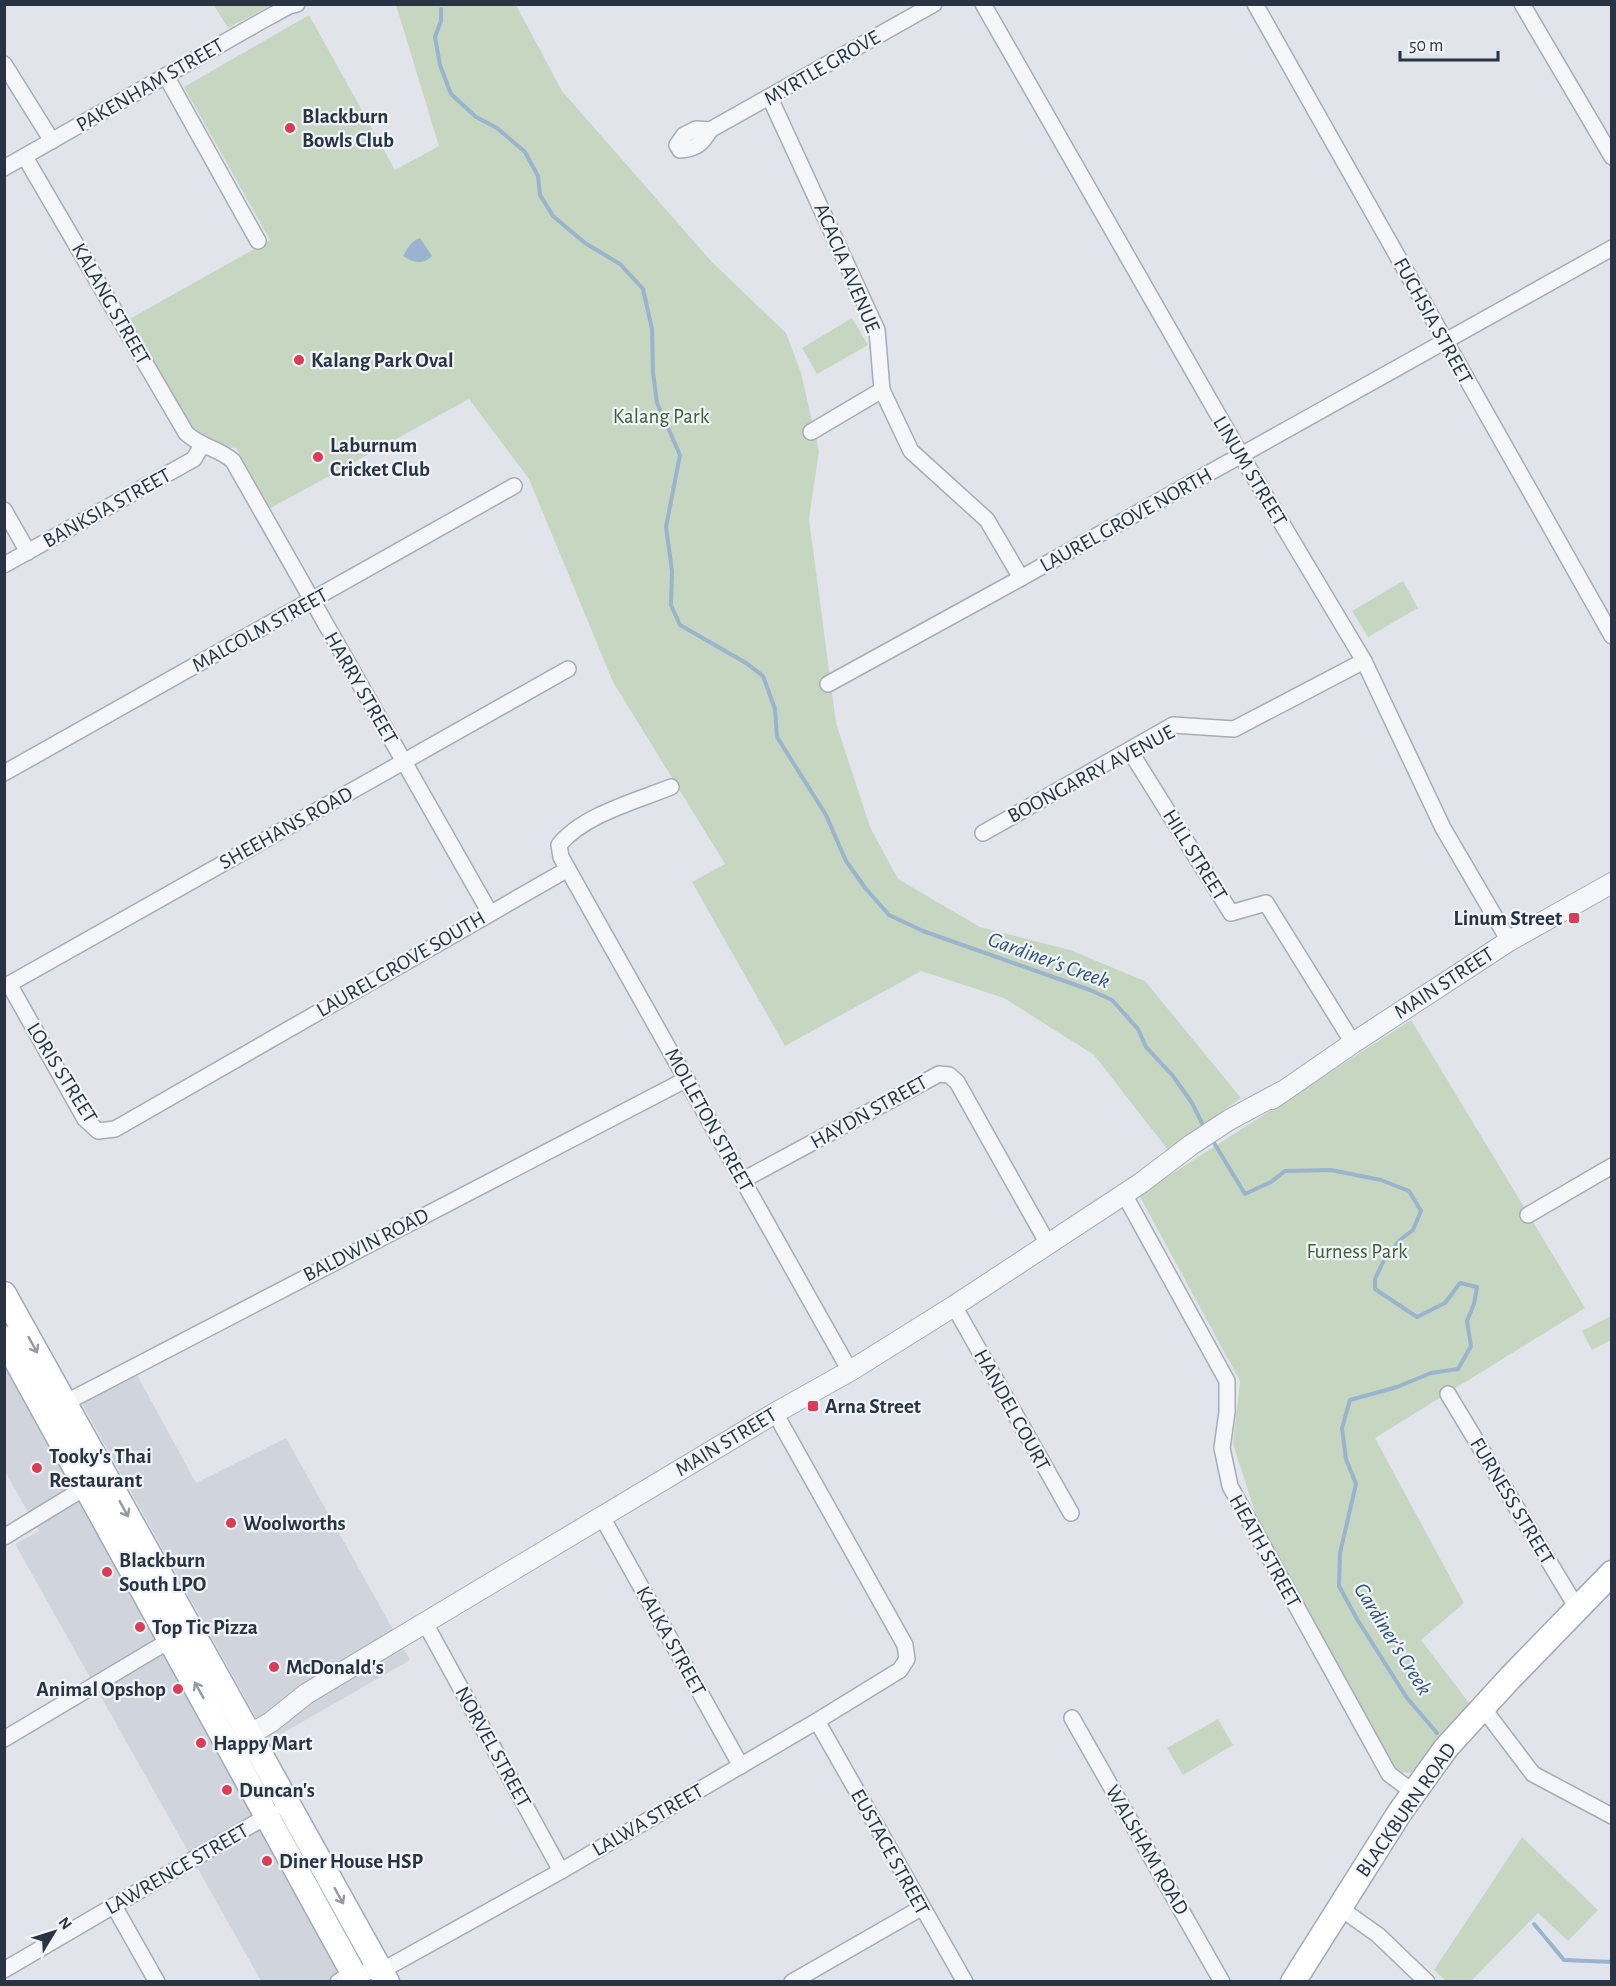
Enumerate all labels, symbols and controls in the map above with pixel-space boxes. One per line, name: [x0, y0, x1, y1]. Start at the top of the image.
scale bar: [1400, 24, 1498, 62]
street label: MYRTLE GROVE: [760, 26, 884, 110]
street label: PAKENHAM STREET: [73, 34, 227, 136]
text: 50 m: [1409, 37, 1443, 55]
place label: Blackburn Bowls Club: [302, 106, 394, 151]
marker: Blackburn Bowls Club: [283, 121, 297, 135]
street label: ACACIA AVENUE: [810, 200, 884, 336]
street label: KALANG STREET: [68, 240, 154, 368]
street label: FUCHSIA STREET: [1390, 254, 1476, 388]
place label: Kalang Park Oval: [311, 350, 454, 371]
marker: Kalang Park Oval: [292, 353, 306, 367]
park label: Kalang Park: [613, 406, 710, 427]
street label: LINUM STREET: [1209, 412, 1291, 530]
place label: Laburnum Cricket Club: [330, 435, 430, 480]
marker: Laburnum Cricket Club: [311, 450, 325, 464]
street label: BANKSIA STREET: [40, 464, 174, 552]
street label: LAUREL GROVE NORTH: [1037, 464, 1215, 576]
street label: MALCOLM STREET: [189, 584, 331, 676]
street label: HARRY STREET: [320, 628, 402, 748]
street label: BOONGARRY AVENUE: [1004, 721, 1178, 827]
street label: SHEEHANS ROAD: [216, 783, 356, 873]
street label: HILL STREET: [1159, 806, 1231, 904]
street label: LAUREL GROVE SOUTH: [313, 907, 489, 1021]
place label: Linum Street: [1454, 908, 1562, 929]
marker: Linum Street: [1567, 911, 1581, 925]
water label: Gardiner's Creek: [985, 928, 1113, 992]
street label: MAIN STREET: [1390, 943, 1498, 1023]
street label: LORIS STREET: [23, 1019, 101, 1127]
street label: MOLLETON STREET: [661, 1045, 757, 1195]
street label: HAYDN STREET: [807, 1071, 931, 1153]
street label: BALDWIN ROAD: [300, 1204, 432, 1286]
park label: Furness Park: [1306, 1241, 1408, 1262]
one-way arrow: [28, 1336, 39, 1354]
street label: HANDEL COURT: [970, 1346, 1054, 1474]
place label: Arna Street: [825, 1396, 921, 1417]
marker: Arna Street: [806, 1399, 820, 1413]
street label: MAIN STREET: [672, 1404, 780, 1480]
street label: FURNESS STREET: [1466, 1434, 1558, 1568]
place label: Tooky's Thai Restaurant: [49, 1446, 152, 1491]
marker: Tooky's Thai Restaurant: [30, 1461, 44, 1475]
street label: HEATH STREET: [1225, 1491, 1305, 1611]
one-way arrow: [118, 1500, 130, 1517]
place label: Woolworths: [243, 1513, 346, 1534]
marker: Woolworths: [224, 1516, 238, 1530]
place label: Blackburn South LPO: [119, 1550, 206, 1595]
marker: Blackburn South LPO: [100, 1565, 114, 1579]
water label: Gardiner's Creek: [1350, 1579, 1436, 1699]
street label: KALKA STREET: [632, 1583, 710, 1699]
place label: Top Tic Pizza: [152, 1617, 258, 1638]
marker: Top Tic Pizza: [133, 1620, 147, 1634]
place label: McDonald's: [286, 1657, 384, 1678]
marker: McDonald's: [267, 1660, 281, 1674]
place label: Animal Opshop: [36, 1679, 166, 1700]
marker: Animal Opshop: [171, 1682, 185, 1696]
one-way arrow: [192, 1682, 204, 1699]
street label: NORVEL STREET: [451, 1683, 535, 1811]
place label: Happy Mart: [213, 1733, 312, 1754]
marker: Happy Mart: [194, 1736, 208, 1750]
street label: BLACKBURN ROAD: [1352, 1739, 1460, 1881]
place label: Duncan's: [239, 1780, 315, 1801]
street label: LALWA STREET: [589, 1780, 707, 1860]
street label: WALSHAM ROAD: [1101, 1782, 1193, 1918]
marker: Duncan's: [220, 1783, 234, 1797]
street label: EUSTACE STREET: [847, 1786, 933, 1918]
street label: LAWRENCE STREET: [102, 1820, 252, 1918]
place label: Diner House HSP: [279, 1851, 423, 1872]
marker: Diner House HSP: [260, 1854, 274, 1868]
one-way arrow: [334, 1887, 346, 1904]
north arrow: [24, 1902, 84, 1962]
text: N: [55, 1914, 75, 1933]

